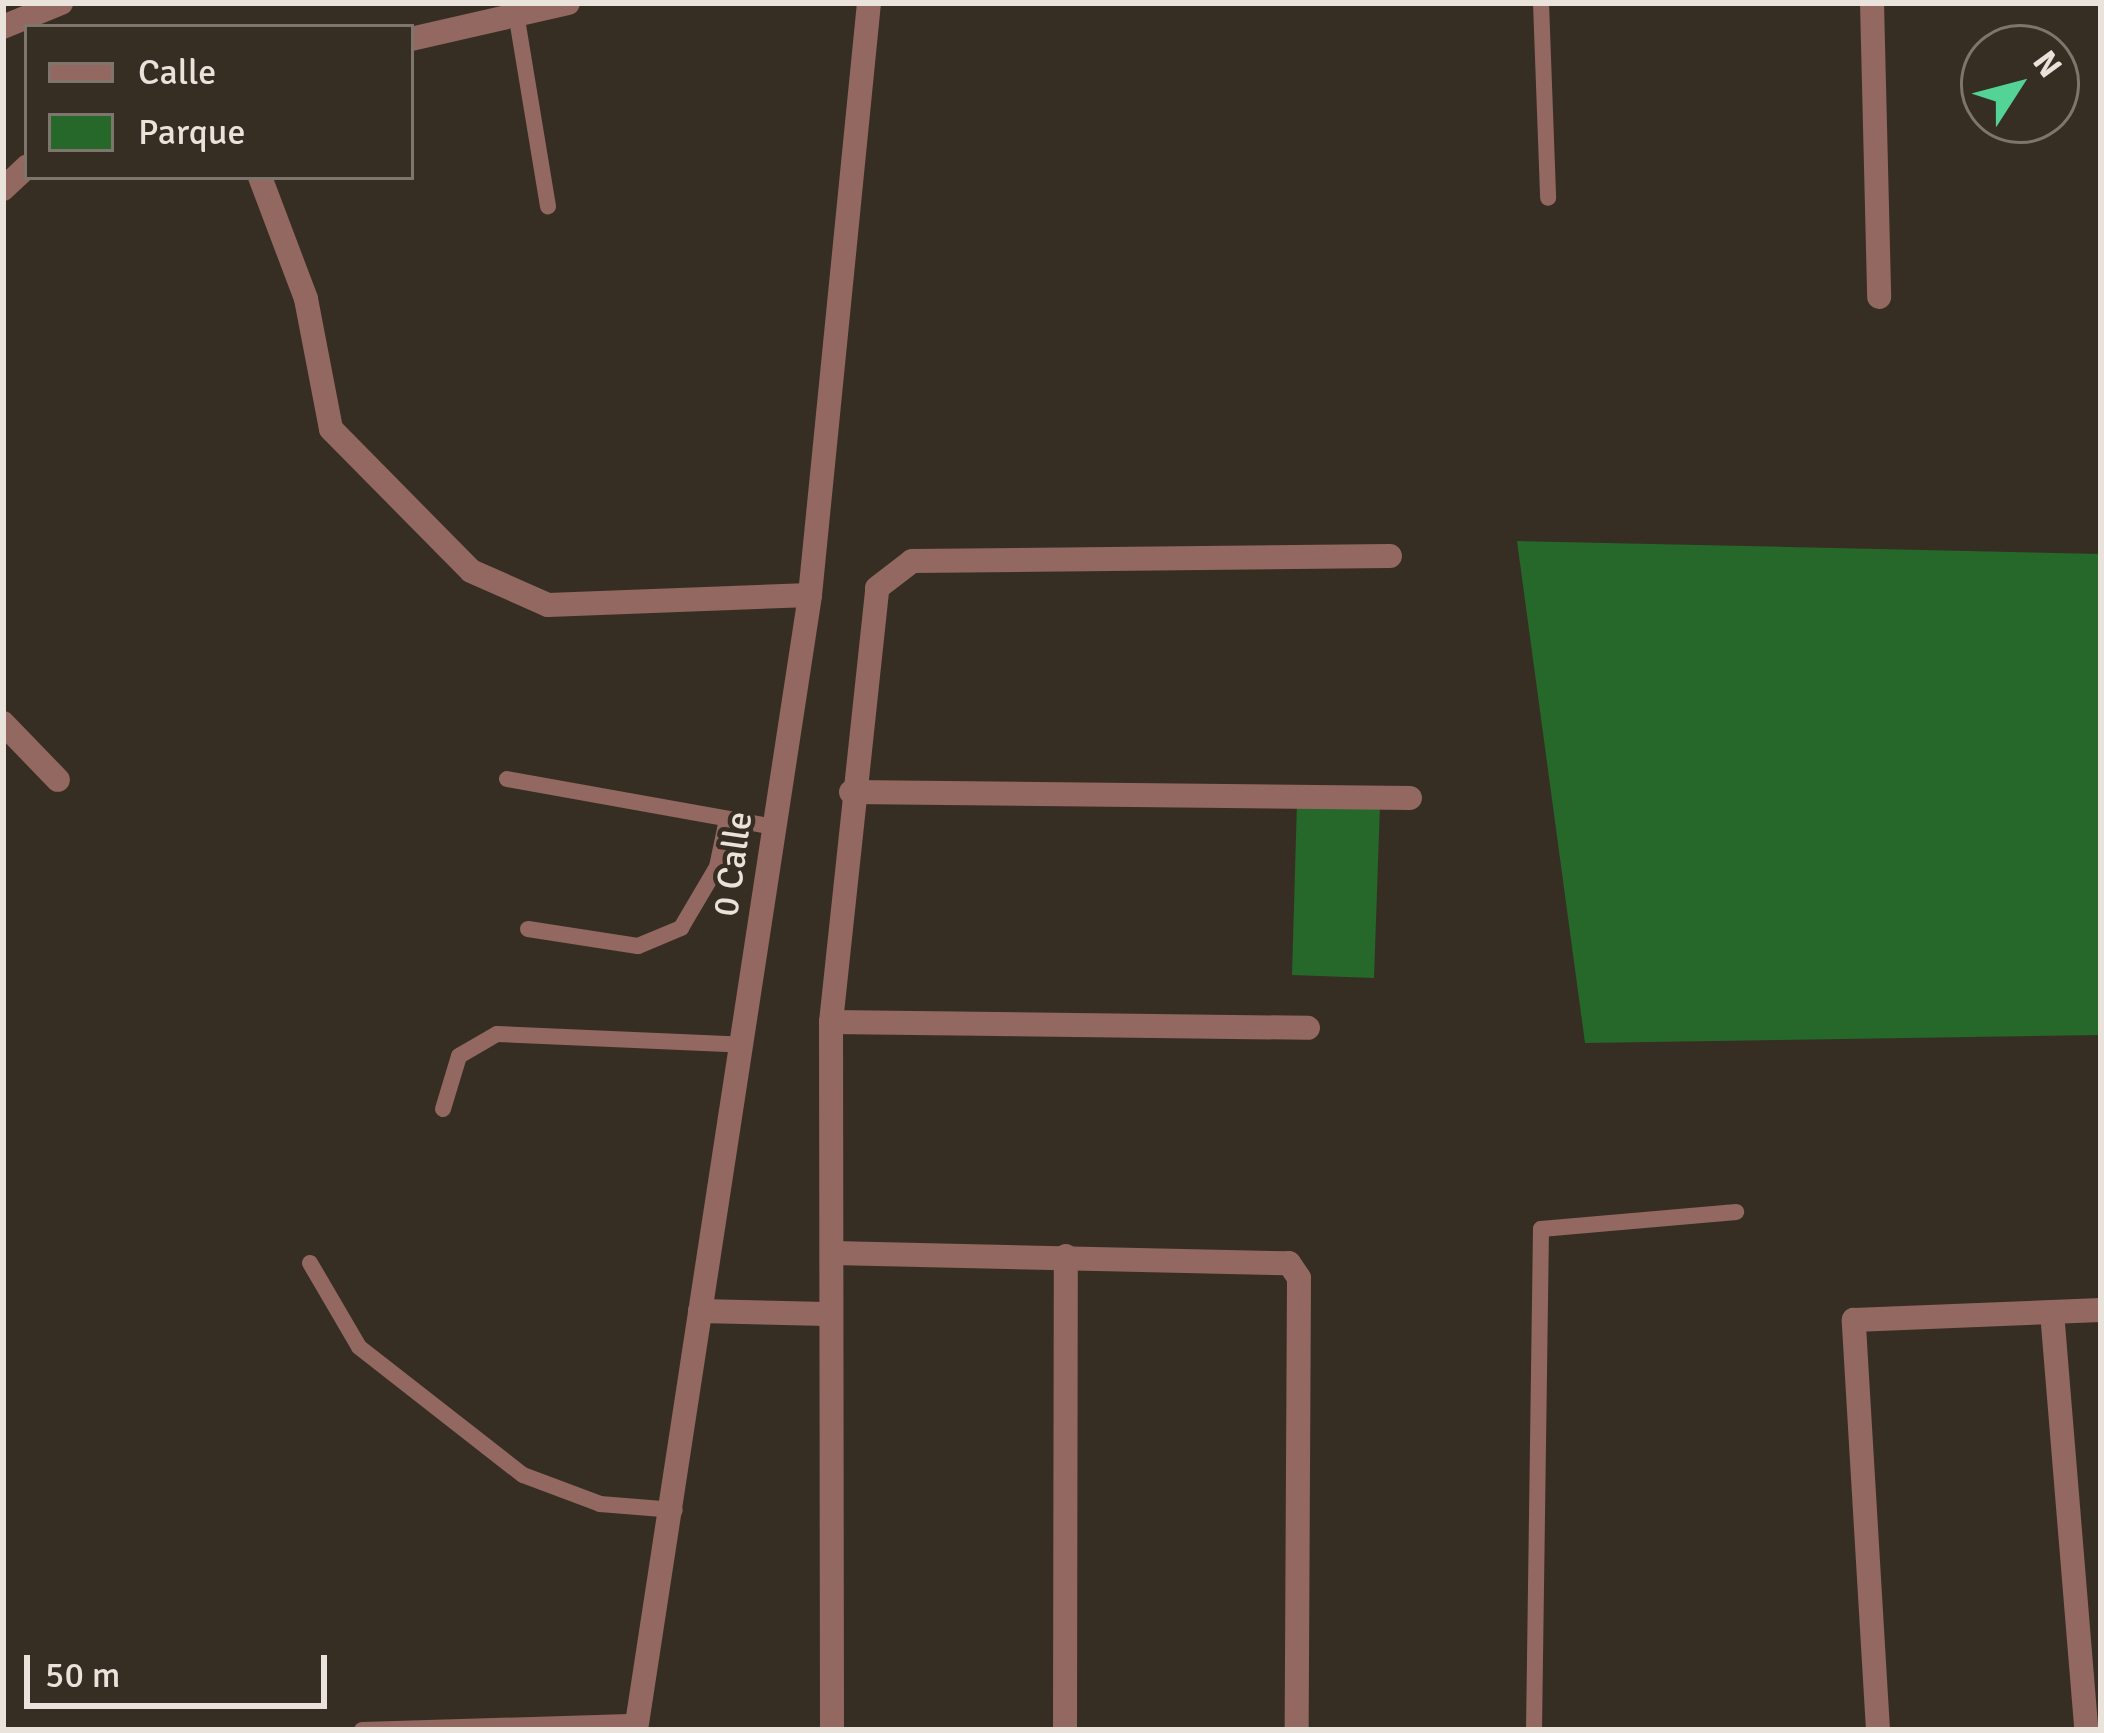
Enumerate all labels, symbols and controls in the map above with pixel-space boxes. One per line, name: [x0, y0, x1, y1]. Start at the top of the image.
legend: [24, 24, 414, 180]
north arrow: [1960, 24, 2080, 144]
text: N: [2024, 43, 2070, 86]
text: Calle: [138, 50, 216, 95]
text: Parque: [138, 110, 245, 155]
street label: 0 Calle: [704, 809, 762, 919]
scale bar: [30, 1631, 333, 1705]
text: 50 m: [45, 1653, 121, 1698]

